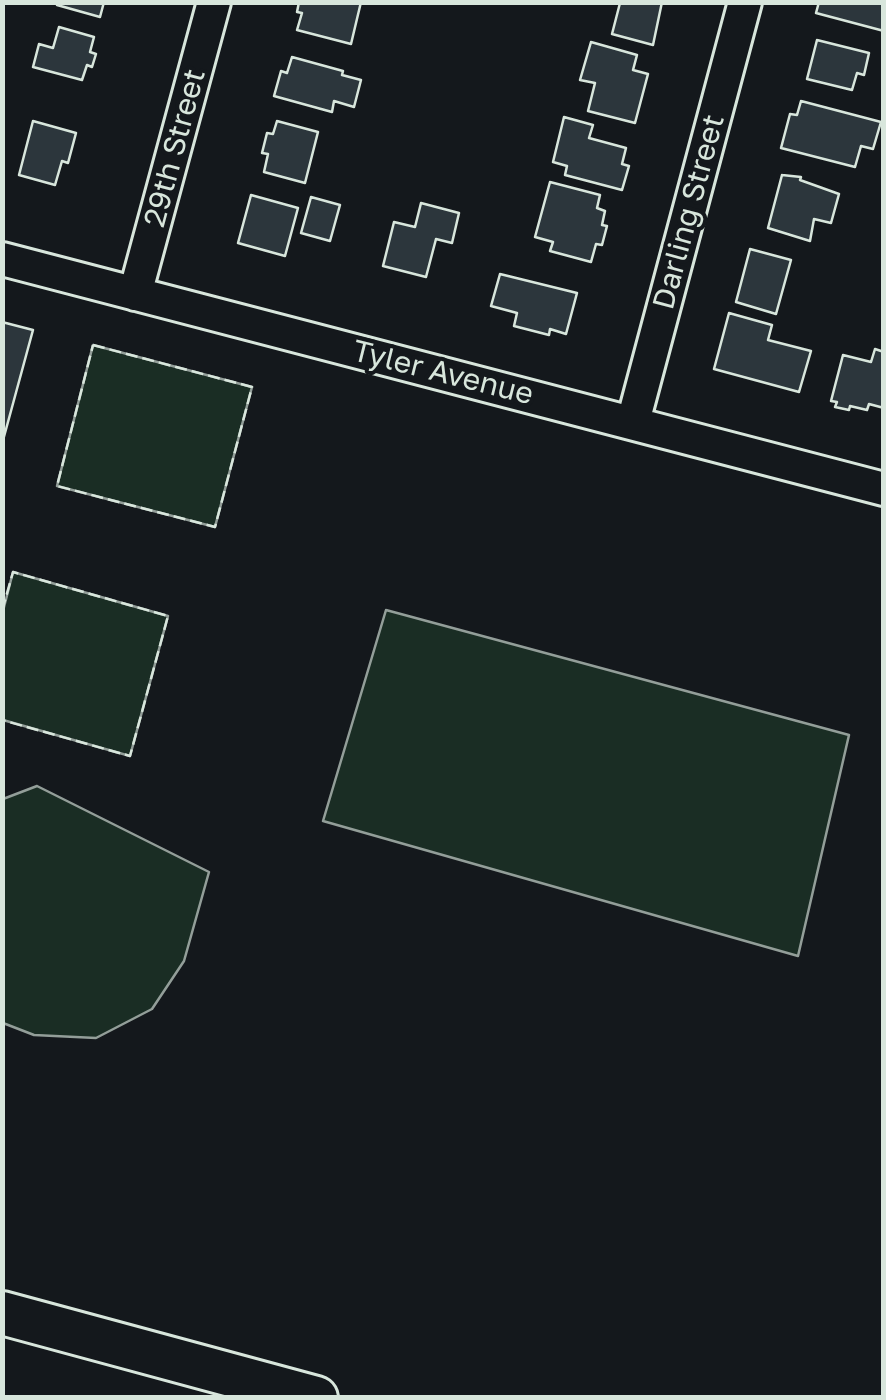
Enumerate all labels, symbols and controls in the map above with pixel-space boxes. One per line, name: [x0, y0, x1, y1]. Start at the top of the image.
street label: 29th Street: [137, 65, 213, 231]
street label: Darling Street: [646, 111, 732, 313]
street label: Tyler Avenue: [349, 333, 537, 413]

